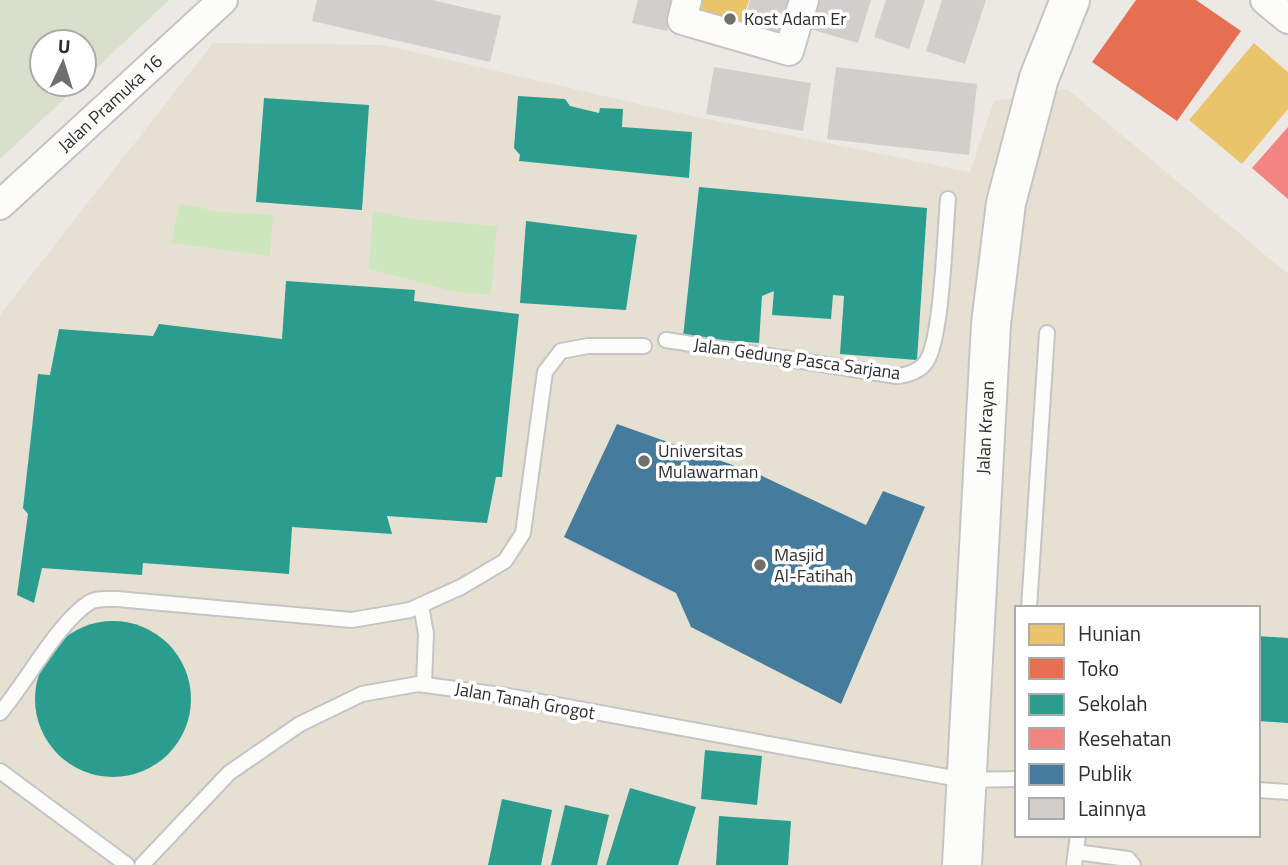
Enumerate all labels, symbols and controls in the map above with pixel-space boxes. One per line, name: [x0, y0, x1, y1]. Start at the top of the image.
place label: Kost Adam Er: [744, 5, 846, 32]
marker: Kost Adam Er: [722, 11, 738, 27]
north arrow: [28, 28, 98, 98]
text: U: [57, 31, 71, 60]
street label: Jalan Pramuka 16: [52, 48, 168, 158]
street label: Jalan Gedung Pasca Sarjana: [692, 331, 902, 386]
street label: Jalan Krayan: [969, 380, 1001, 475]
place label: Universitas Mulawarman: [658, 437, 758, 485]
marker: Universitas Mulawarman: [636, 453, 652, 469]
place label: Masjid Al-Fatihah: [774, 541, 853, 589]
marker: Masjid Al-Fatihah: [752, 557, 768, 573]
legend: [1015, 606, 1260, 837]
text: Hunian: [1078, 617, 1141, 649]
text: Toko: [1078, 652, 1119, 684]
street label: Jalan Tanah Grogot: [453, 675, 598, 726]
text: Sekolah: [1078, 687, 1148, 719]
text: Kesehatan: [1078, 722, 1172, 754]
text: Publik: [1078, 757, 1132, 789]
text: Lainnya: [1078, 792, 1147, 824]

